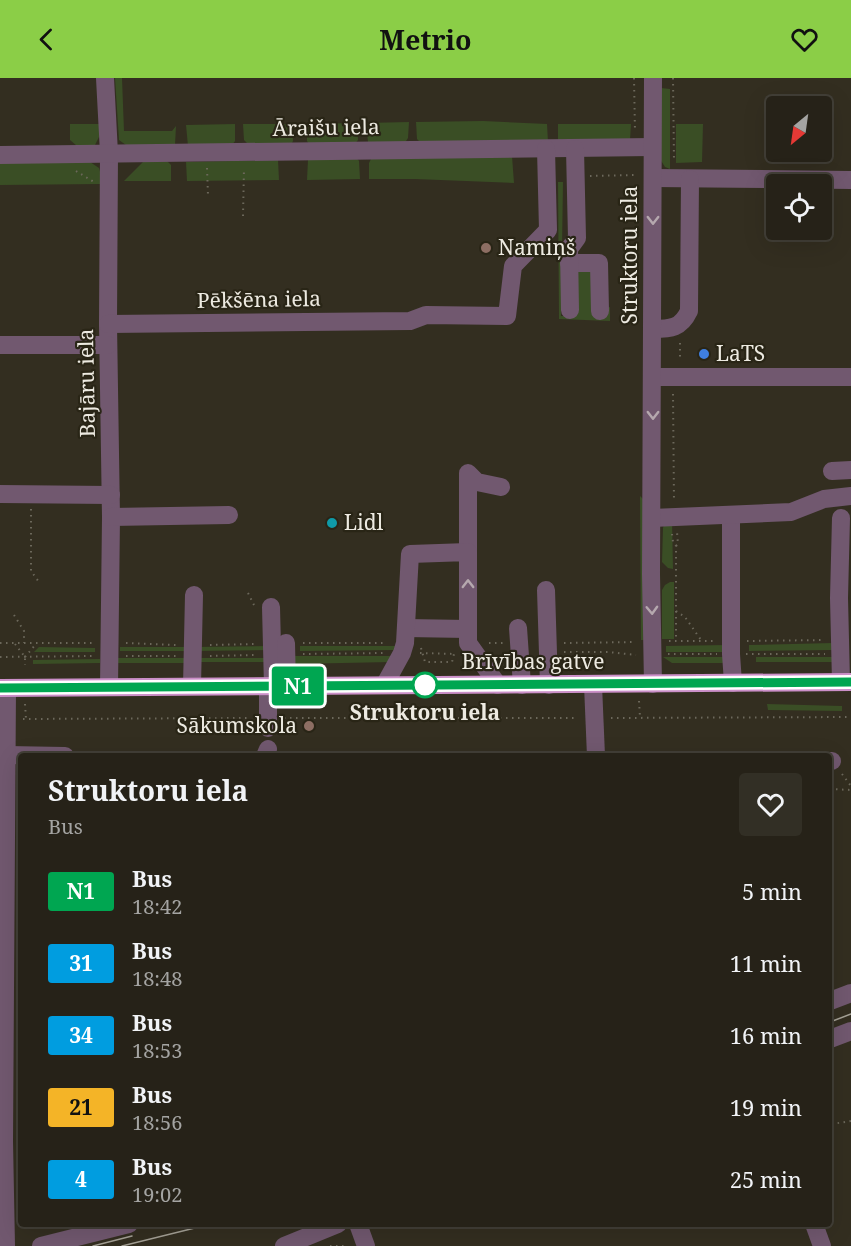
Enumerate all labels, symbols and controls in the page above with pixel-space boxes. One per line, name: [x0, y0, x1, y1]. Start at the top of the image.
text: Metrio: [379, 21, 472, 58]
icon: back: [30, 23, 63, 56]
icon: heart: [788, 23, 821, 56]
north arrow: [766, 96, 832, 162]
map controls: [766, 96, 832, 240]
street label: Āraišu iela: [272, 112, 380, 142]
button: locate: [766, 174, 832, 240]
street label: Struktoru iela: [615, 186, 643, 324]
one-way arrow: [647, 216, 659, 225]
place label: Namiņš: [498, 233, 575, 261]
marker: Namiņš: [479, 241, 493, 255]
street label: Pēkšēna iela: [197, 284, 321, 314]
street label: Bajāru iela: [71, 328, 101, 438]
place label: LaTS: [716, 339, 765, 367]
marker: LaTS: [697, 347, 711, 361]
one-way arrow: [646, 411, 659, 420]
place label: Lidl: [344, 508, 384, 536]
marker: Lidl: [325, 516, 339, 530]
one-way arrow: [462, 580, 474, 589]
one-way arrow: [646, 606, 659, 615]
street label: Brīvības gatve: [462, 647, 604, 675]
line badge: N1: [271, 666, 325, 706]
text: N1: [284, 672, 312, 700]
marker: Struktoru iela: [412, 672, 438, 698]
place label: Struktoru iela: [350, 698, 500, 726]
place label: Sākumskola: [177, 711, 297, 739]
marker: Sākumskola: [302, 719, 316, 733]
text: Struktoru iela: [48, 771, 248, 809]
button: heart: [739, 773, 802, 836]
text: Bus: [48, 813, 83, 840]
text: Bus: [132, 863, 172, 893]
text: 5 min: [742, 876, 802, 906]
text: N1: [67, 877, 95, 905]
text: 18:42: [132, 893, 182, 920]
text: Bus: [132, 935, 172, 965]
text: 11 min: [730, 948, 802, 978]
text: 31: [69, 949, 93, 977]
text: 18:48: [132, 965, 182, 992]
text: Bus: [132, 1007, 172, 1037]
text: 16 min: [730, 1020, 802, 1050]
text: 34: [69, 1021, 93, 1049]
text: 18:53: [132, 1037, 182, 1064]
text: Bus: [132, 1079, 172, 1109]
text: 19 min: [730, 1092, 802, 1122]
text: 21: [69, 1093, 93, 1121]
text: 18:56: [132, 1109, 182, 1136]
text: Bus: [132, 1151, 172, 1181]
text: 25 min: [730, 1164, 802, 1194]
text: 4: [75, 1165, 87, 1193]
text: 19:02: [132, 1181, 182, 1208]

